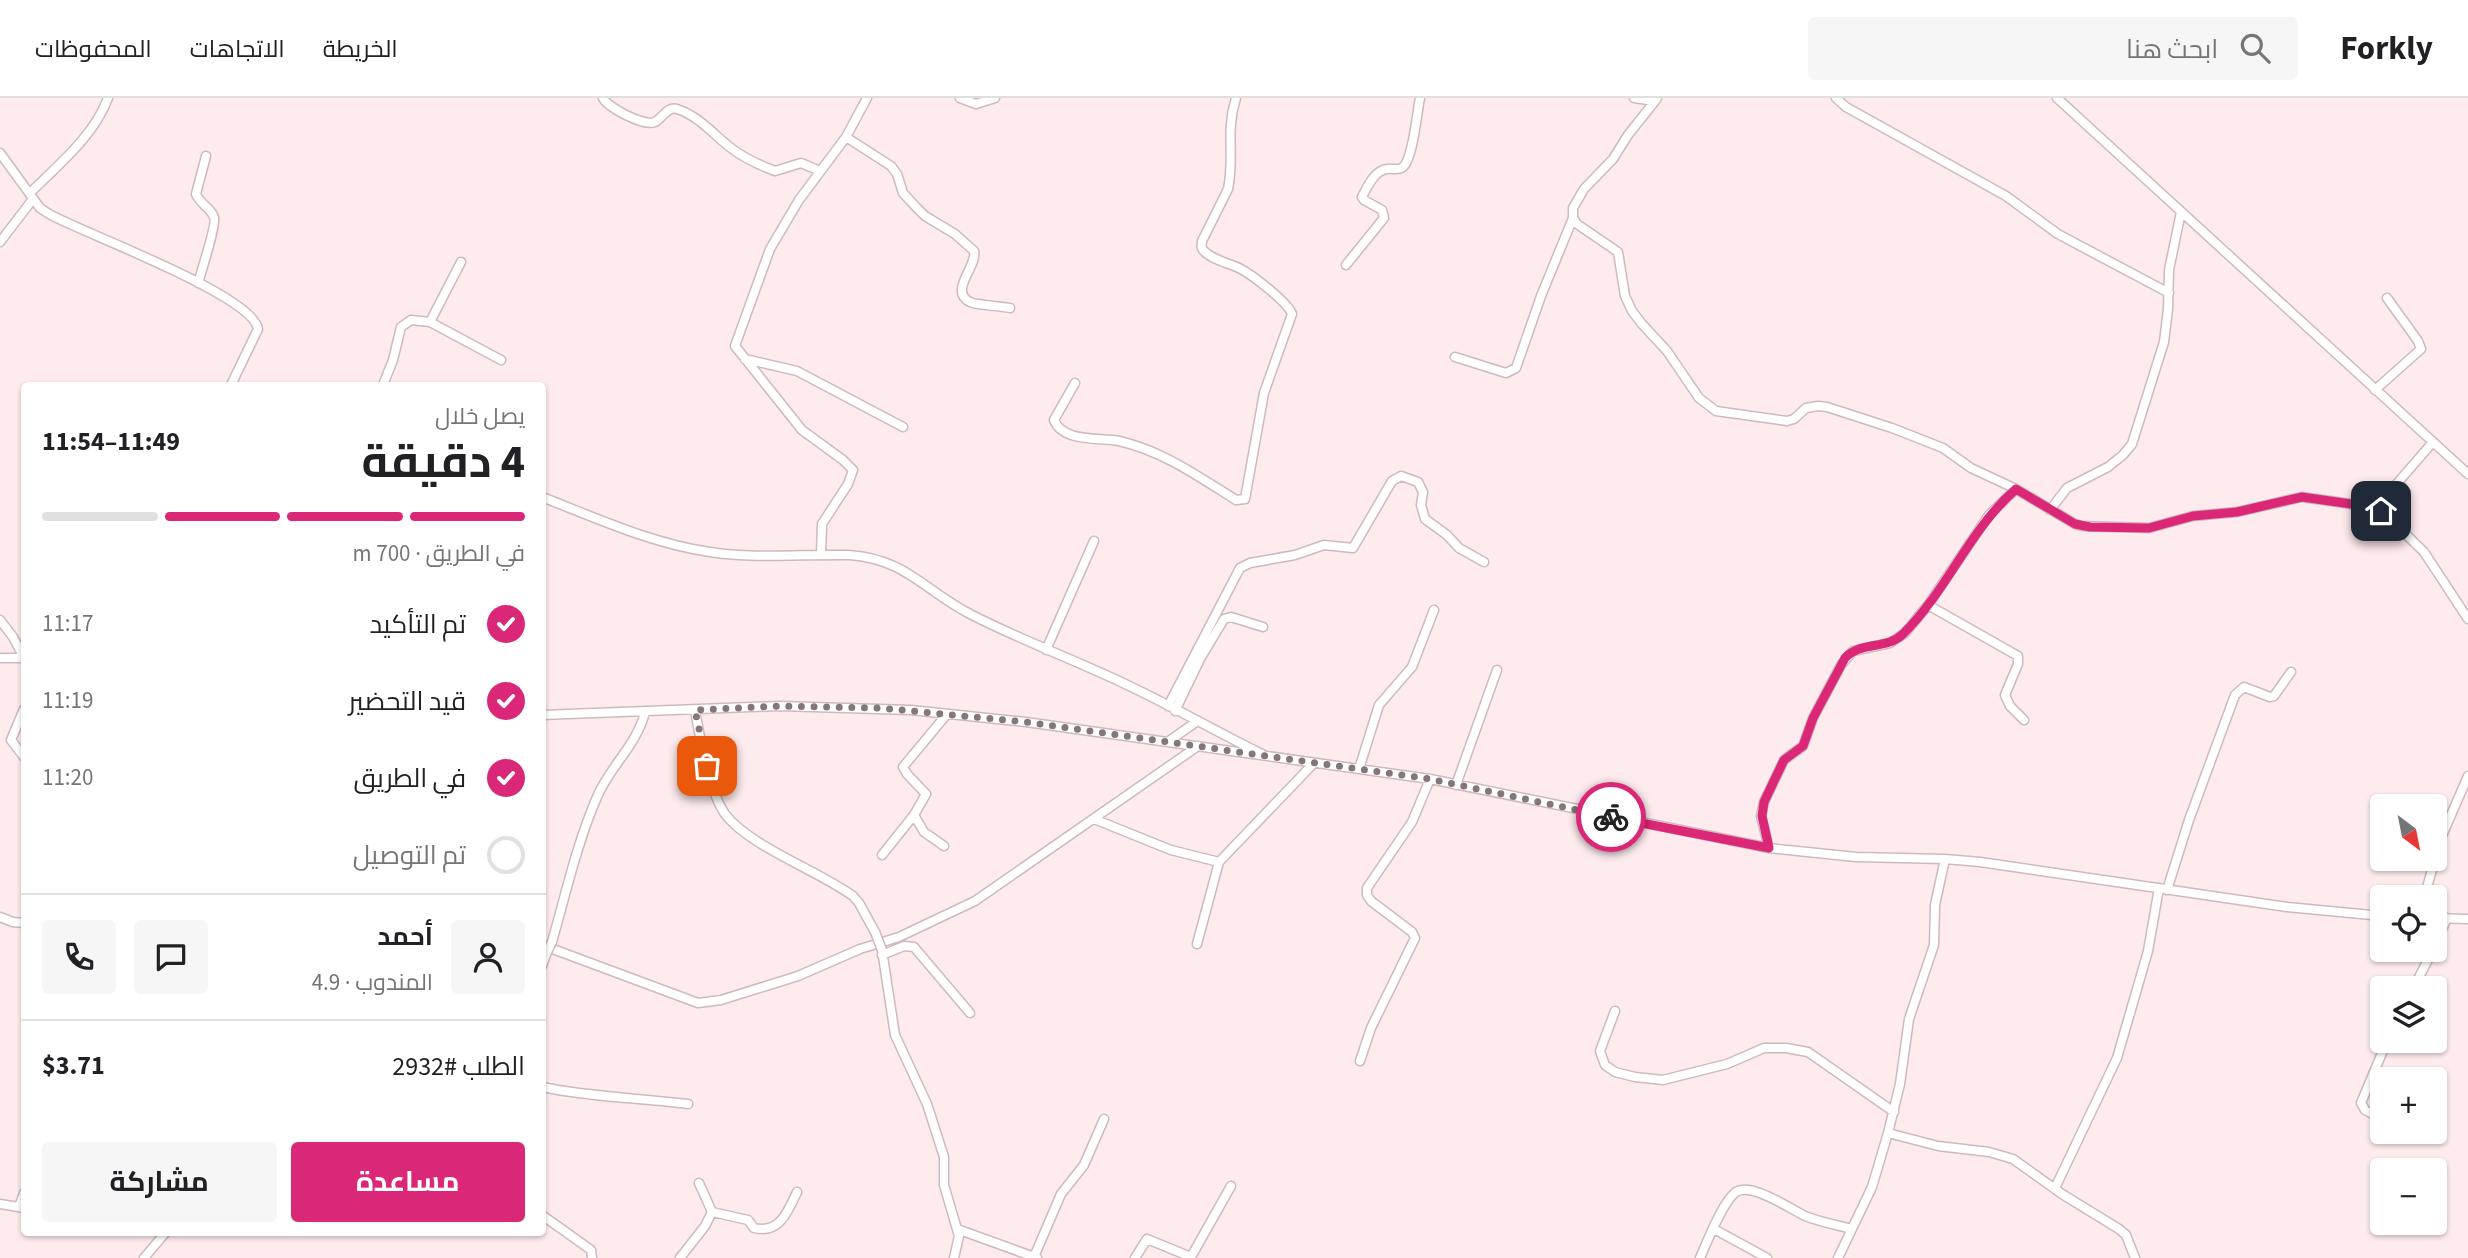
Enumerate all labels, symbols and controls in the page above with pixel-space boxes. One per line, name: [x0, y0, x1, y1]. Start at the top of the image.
search box: [1808, 17, 2298, 80]
text: Forkly: [2340, 25, 2433, 72]
icon: search: [2236, 29, 2274, 67]
text: ابحث هنا: [2126, 31, 2218, 68]
text: المحفوظات: [35, 32, 152, 67]
text: الاتجاهات: [190, 32, 285, 67]
text: الخريطة: [323, 32, 398, 67]
text: يصل خلال: [435, 400, 525, 433]
text: 11:49–11:54: [42, 423, 180, 460]
text: 4 دقيقة: [361, 430, 525, 495]
pin: [2351, 481, 2411, 541]
icon: home: [2362, 492, 2400, 530]
text: في الطريق · 700 m: [353, 537, 525, 570]
icon: check: [487, 605, 525, 643]
text: تم التأكيد: [369, 606, 466, 643]
text: 11:17: [42, 607, 93, 640]
icon: check: [487, 682, 525, 720]
text: قيد التحضير: [348, 683, 466, 720]
text: 11:19: [42, 684, 93, 717]
pin: [677, 736, 737, 796]
icon: bag: [688, 747, 726, 785]
icon: check: [487, 759, 525, 797]
text: في الطريق: [353, 760, 466, 797]
text: 11:20: [42, 761, 93, 794]
courier: [1576, 782, 1646, 852]
north arrow: [2370, 794, 2446, 872]
map controls: [2370, 794, 2447, 1235]
icon: bike: [1592, 798, 1630, 836]
text: تم التوصيل: [353, 837, 466, 874]
button: locate: [2370, 885, 2447, 962]
text: أحمد: [377, 918, 433, 955]
button: phone: [42, 920, 116, 994]
button: chat: [134, 920, 208, 994]
button: person: [451, 920, 525, 994]
text: المندوب · 4.9: [312, 966, 433, 999]
button: layers: [2370, 976, 2447, 1053]
text: $3.71: [42, 1047, 105, 1084]
text: الطلب #2932: [392, 1048, 525, 1085]
button: +: [2370, 1067, 2447, 1144]
button: مشاركة: [42, 1142, 277, 1222]
button: مساعدة: [291, 1142, 525, 1222]
button: −: [2370, 1158, 2447, 1235]

